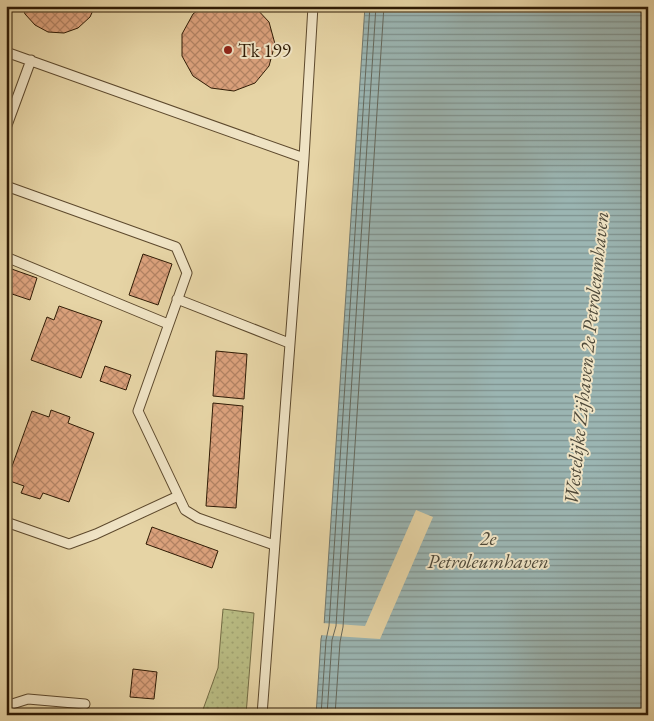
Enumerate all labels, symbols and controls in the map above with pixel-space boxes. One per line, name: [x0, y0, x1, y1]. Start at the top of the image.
place label: Tk 199: [238, 38, 291, 63]
marker: Tk 199: [222, 44, 234, 56]
water label: Westelijke Zijhaven 2e Petroleumhaven: [558, 210, 614, 506]
water label: 2e Petroleumhaven: [427, 525, 549, 574]

